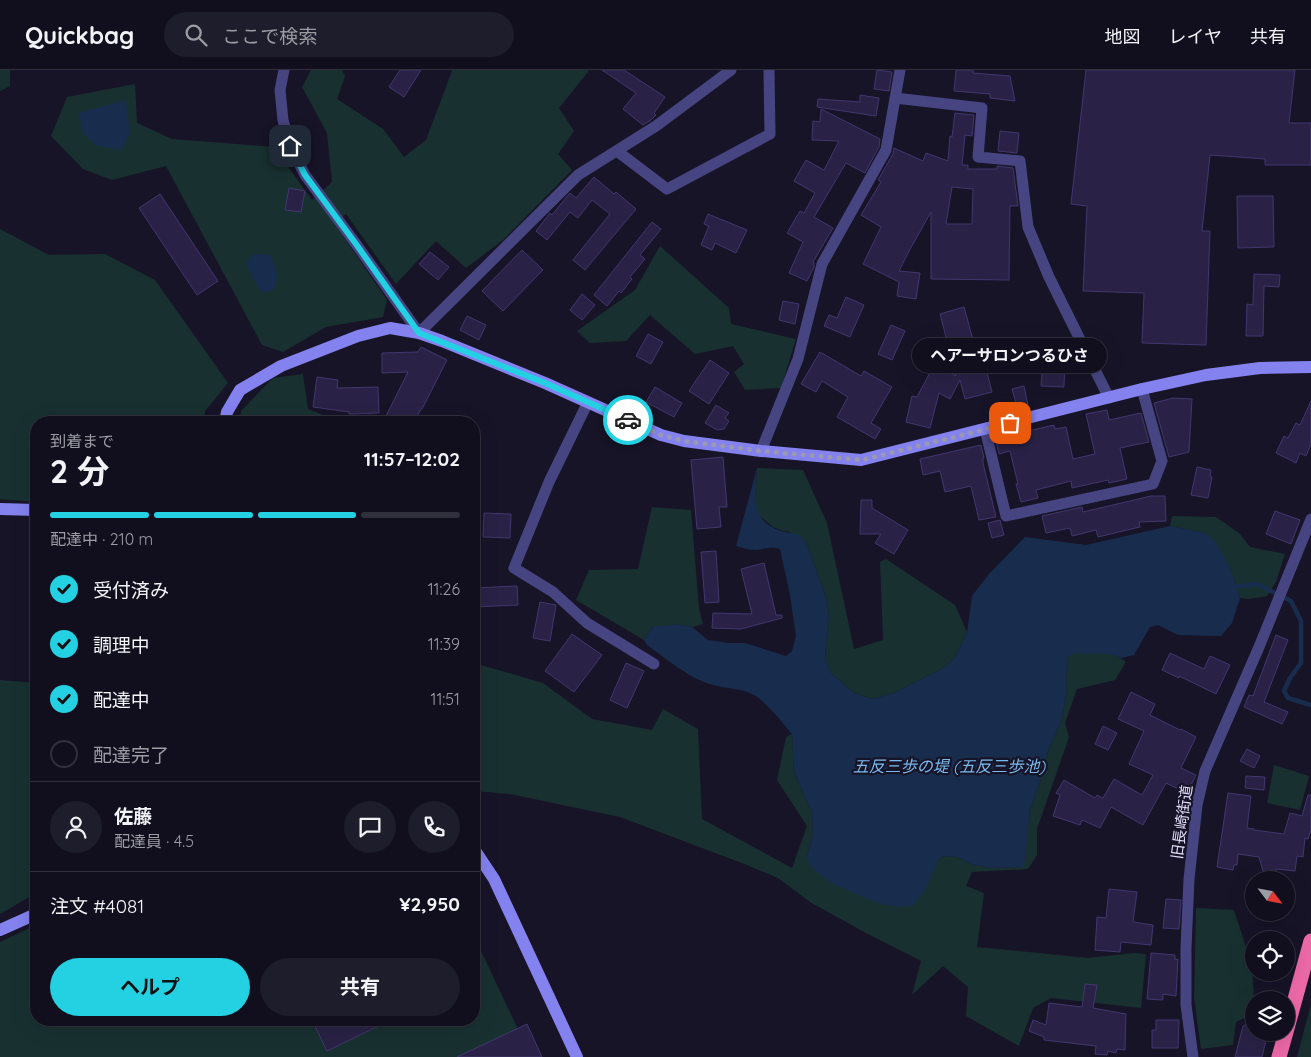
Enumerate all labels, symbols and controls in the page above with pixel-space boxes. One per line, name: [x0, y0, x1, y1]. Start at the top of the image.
search box: [164, 12, 514, 57]
text: Quickbag: [25, 20, 134, 50]
icon: search: [182, 21, 210, 49]
text: ここで検索: [222, 24, 317, 48]
text: 地図: [1105, 25, 1141, 48]
text: レイヤ: [1169, 25, 1222, 48]
text: 共有: [1250, 25, 1286, 48]
pin: [269, 125, 311, 167]
icon: home: [276, 132, 304, 160]
callout: ヘアーサロンつるひさ: [912, 338, 1108, 373]
text: ヘアーサロンつるひさ: [930, 345, 1089, 365]
courier: [603, 395, 653, 445]
pin: [989, 402, 1031, 444]
icon: car: [614, 406, 642, 434]
icon: bag: [996, 409, 1024, 437]
text: 到着まで: [50, 431, 114, 451]
text: 11:57–12:02: [364, 447, 460, 471]
text: 2 分: [50, 451, 109, 491]
text: 配達中 · 210 m: [50, 529, 153, 549]
icon: check: [50, 575, 78, 603]
text: 受付済み: [93, 578, 169, 602]
text: 11:26: [428, 579, 460, 599]
icon: check: [50, 630, 78, 658]
text: 調理中: [93, 633, 150, 657]
text: 11:39: [428, 634, 460, 654]
icon: check: [50, 685, 78, 713]
text: 配達中: [93, 688, 150, 712]
text: 11:51: [431, 689, 460, 709]
text: 配達完了: [93, 743, 169, 767]
water label: 五反三歩の堤 (五反三歩池): [853, 756, 1046, 776]
street label: 旧長崎街道: [1167, 783, 1196, 860]
button: person: [50, 801, 102, 853]
button: chat: [344, 801, 396, 853]
button: phone: [408, 801, 460, 853]
text: 佐藤: [114, 804, 152, 828]
text: 配達員 · 4.5: [114, 831, 194, 851]
north arrow: [1245, 871, 1295, 921]
map controls: [1245, 871, 1295, 1041]
text: ¥2,950: [399, 892, 460, 916]
text: 注文 #4081: [50, 894, 144, 918]
button: locate: [1245, 931, 1295, 981]
button: ヘルプ: [50, 958, 250, 1016]
button: 共有: [260, 958, 460, 1016]
button: layers: [1245, 991, 1295, 1041]

